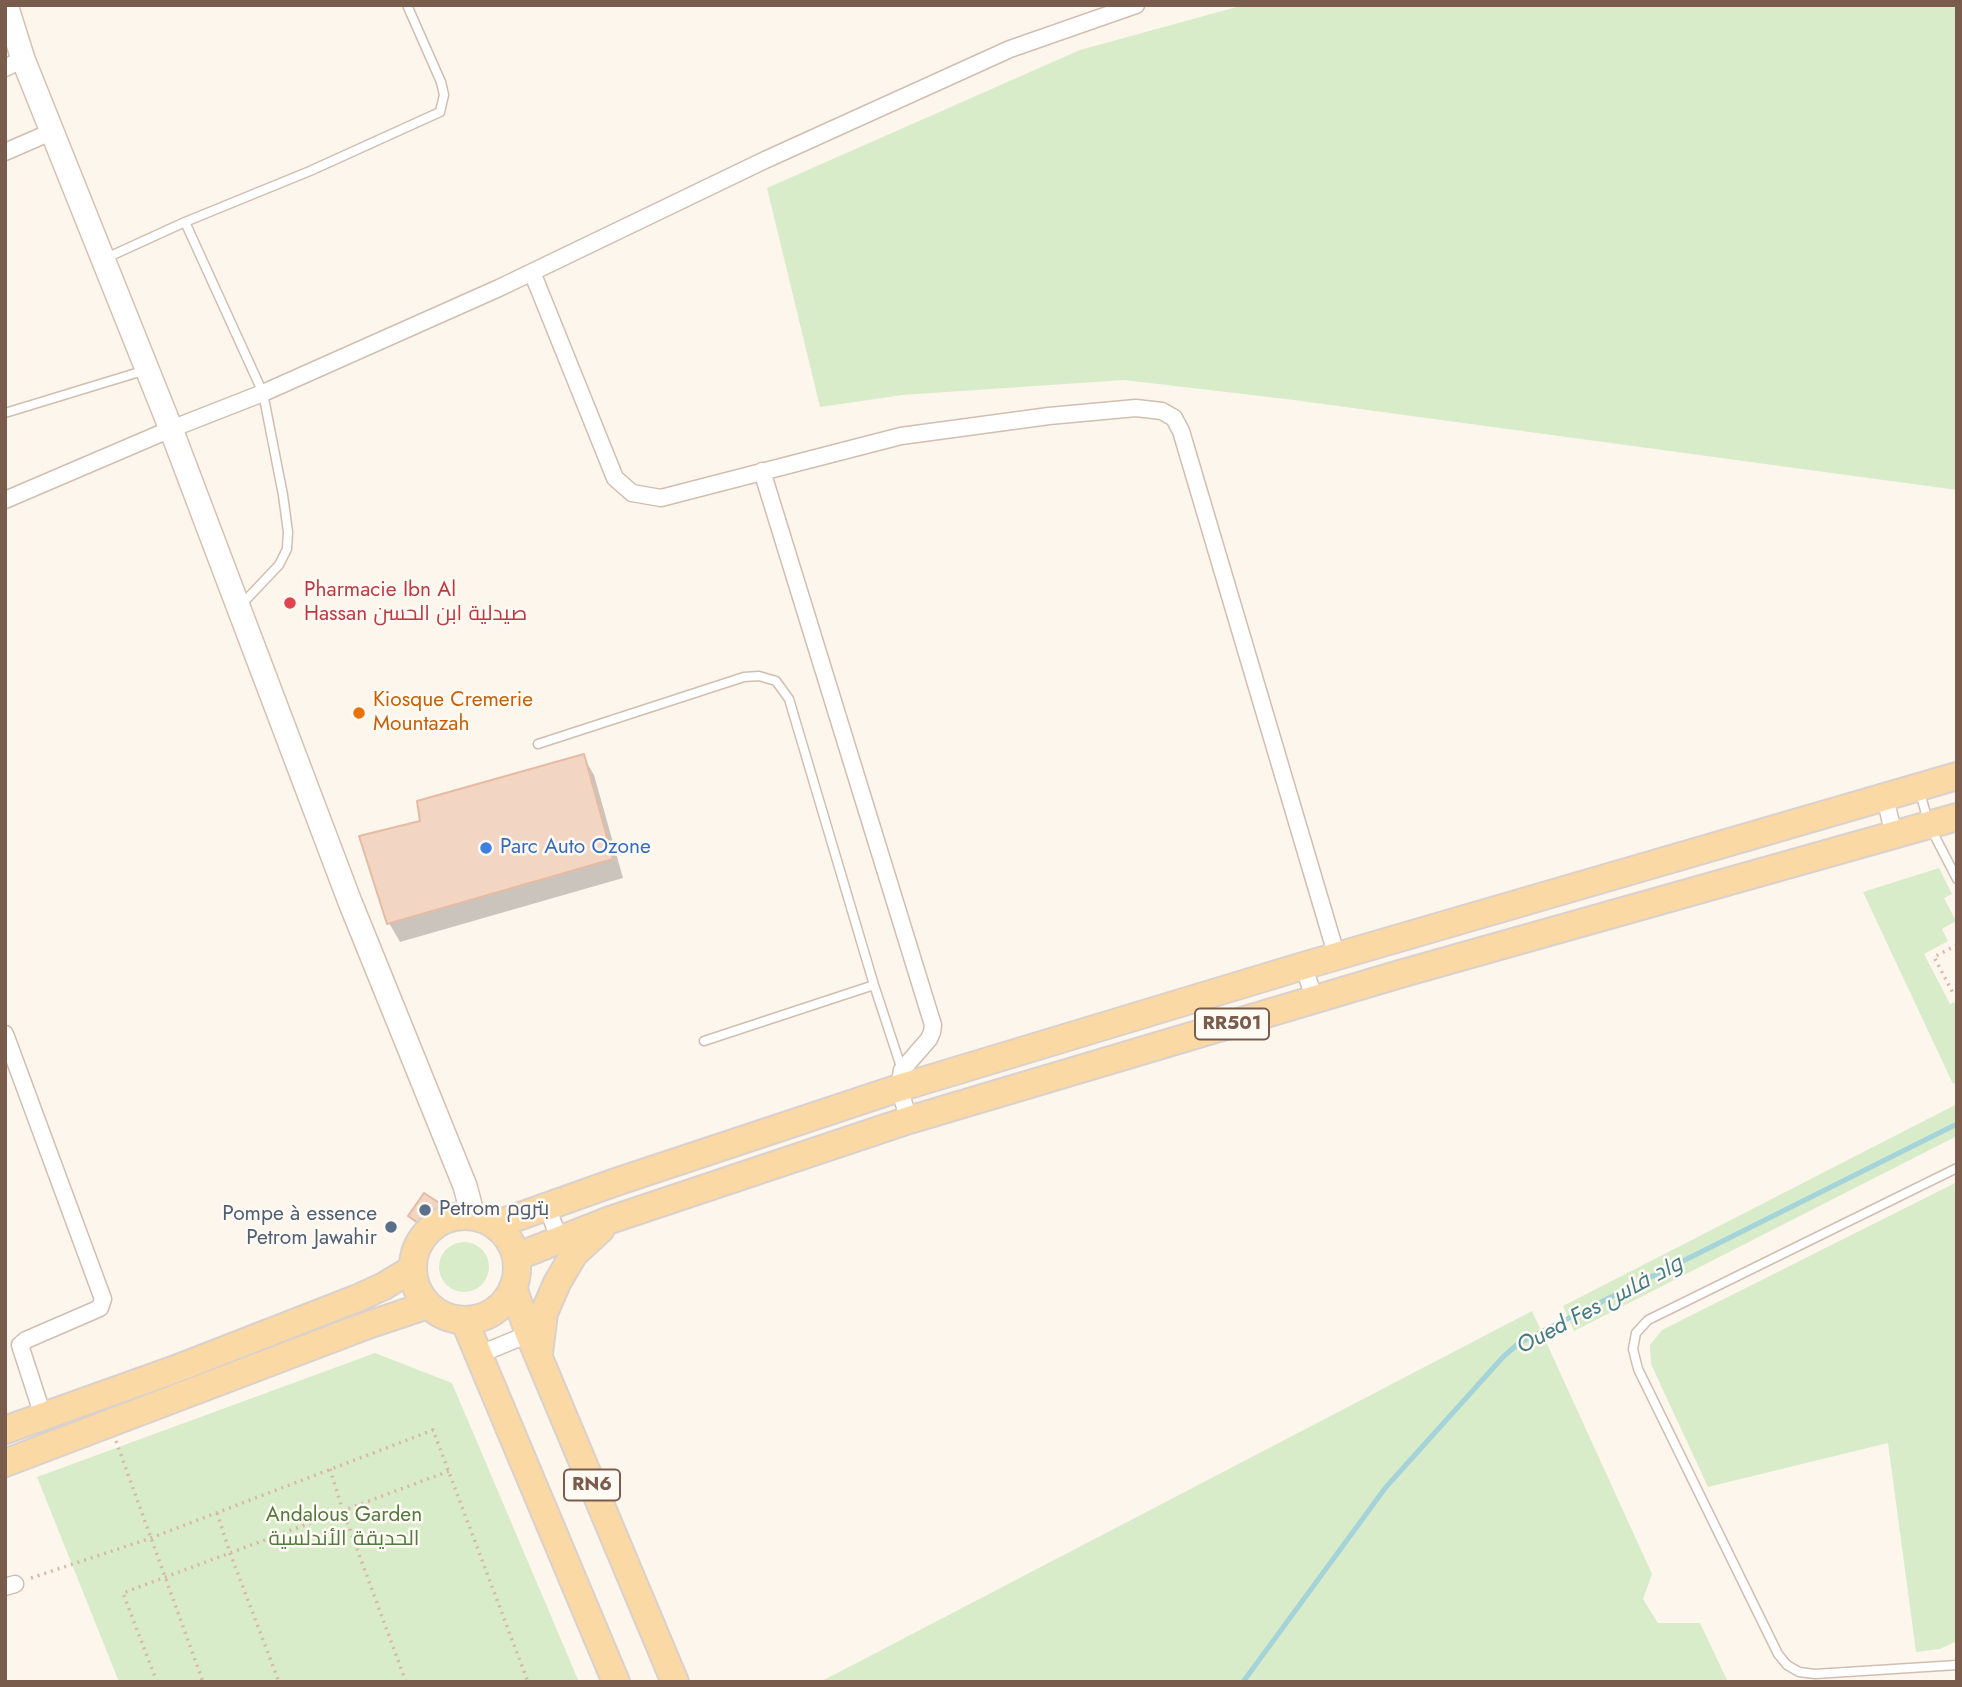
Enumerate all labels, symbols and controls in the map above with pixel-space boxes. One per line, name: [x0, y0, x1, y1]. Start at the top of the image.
place label: Pharmacie Ibn Al Hassan صيدلية ابن الحسن: [304, 578, 527, 628]
marker: Pharmacie Ibn Al Hassan صيدلية ابن الحسن: [282, 595, 298, 611]
place label: Kiosque Cremerie Mountazah: [373, 688, 533, 738]
marker: Kiosque Cremerie Mountazah: [351, 705, 367, 721]
place label: Parc Auto Ozone: [500, 835, 651, 861]
marker: Parc Auto Ozone: [478, 840, 494, 856]
road number: RR501: [1195, 1008, 1269, 1040]
place label: Petrom بتروم: [439, 1197, 549, 1223]
place label: Pompe à essence Petrom Jawahir: [222, 1202, 377, 1252]
marker: Petrom بتروم: [417, 1202, 433, 1218]
marker: Pompe à essence Petrom Jawahir: [383, 1219, 399, 1235]
water label: Oued Fes واد فاس: [1512, 1251, 1688, 1361]
road number: RN6: [564, 1470, 620, 1500]
park label: Andalous Garden الحديقة الأندلسية: [266, 1503, 422, 1553]

